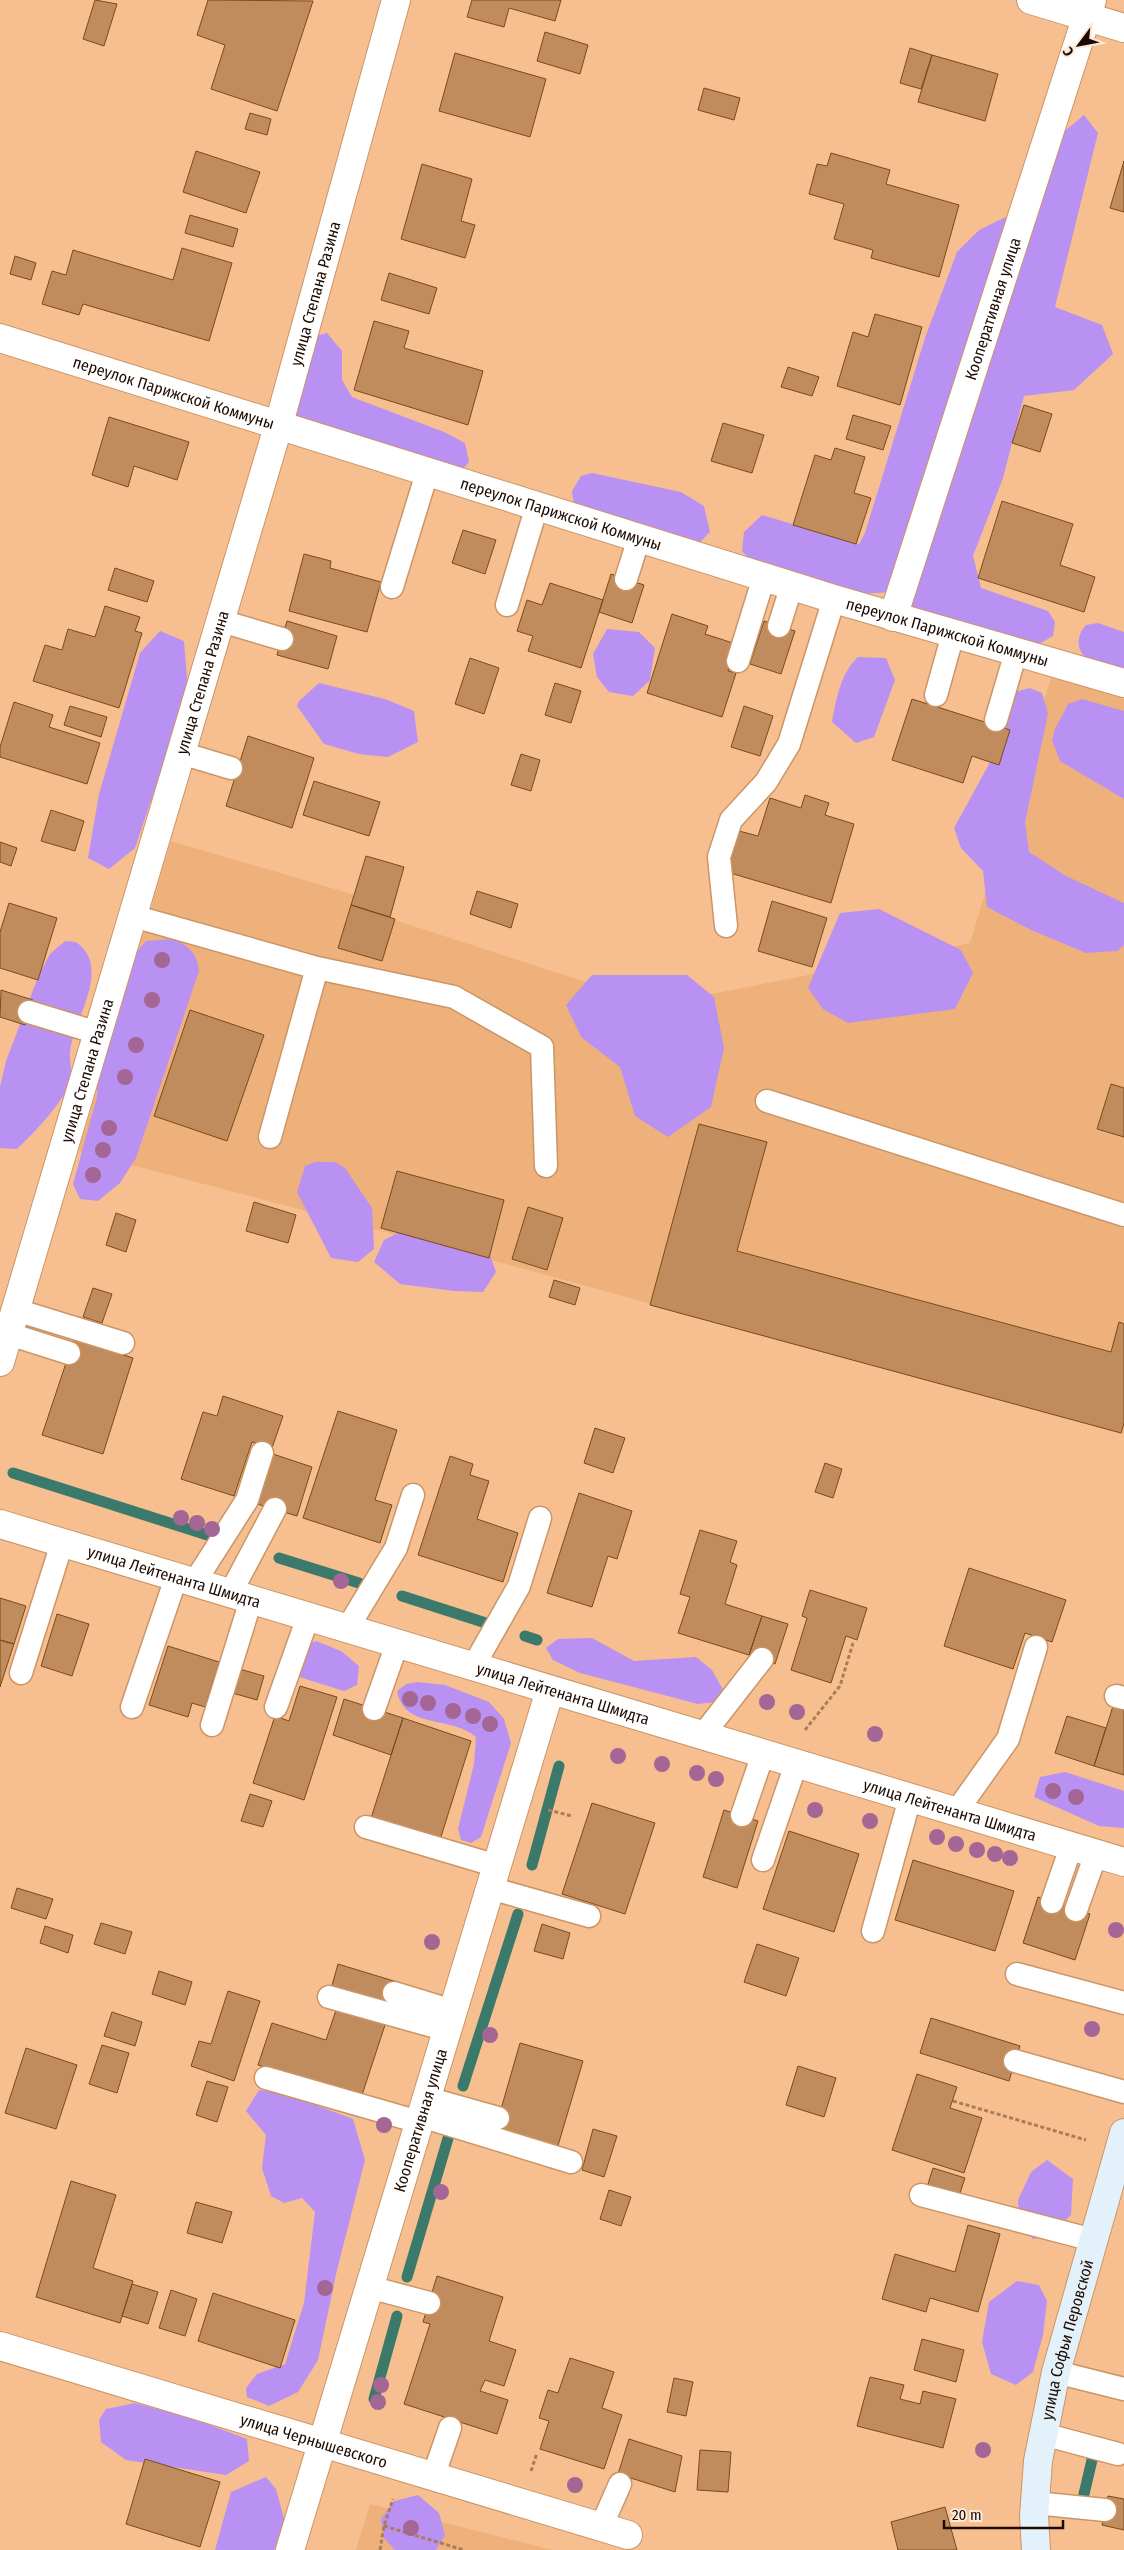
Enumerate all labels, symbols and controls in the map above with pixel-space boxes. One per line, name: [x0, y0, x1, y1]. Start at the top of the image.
north arrow: [1054, 20, 1104, 70]
text: С: [1059, 43, 1078, 59]
street label: улица Степана Разина: [286, 219, 344, 368]
street label: Кооперативная улица: [961, 235, 1025, 383]
street label: переулок Парижской Коммуны: [71, 352, 277, 433]
street label: переулок Парижской Коммуны: [458, 474, 664, 554]
street label: переулок Парижской Коммуны: [844, 594, 1051, 671]
street label: улица Степана Разина: [172, 608, 233, 757]
street label: улица Степана Разина: [57, 996, 118, 1145]
street label: улица Лейтенанта Шмидта: [85, 1542, 263, 1612]
street label: улица Лейтенанта Шмидта: [474, 1659, 652, 1729]
street label: улица Лейтенанта Шмидта: [861, 1775, 1039, 1845]
street label: Кооперативная улица: [390, 2046, 451, 2194]
street label: улица Софьи Перовской: [1038, 2257, 1098, 2422]
street label: улица Чернышевского: [238, 2410, 390, 2472]
scale bar: [944, 2498, 1063, 2530]
text: 20 m: [952, 2506, 982, 2524]

